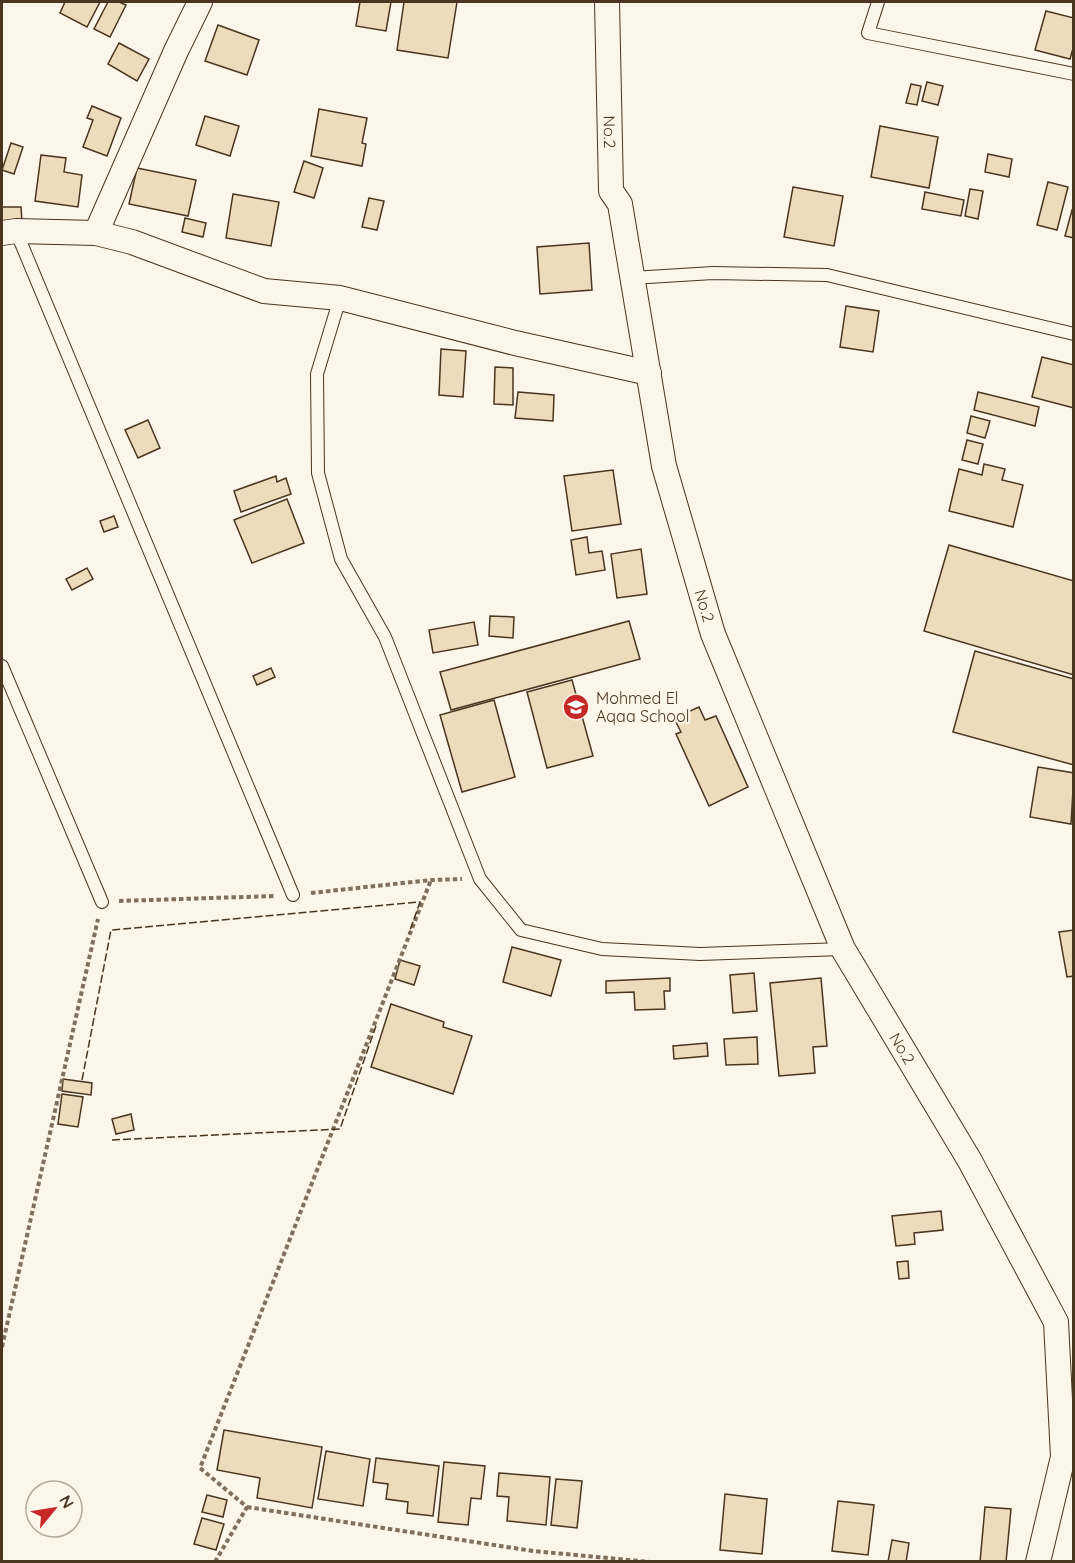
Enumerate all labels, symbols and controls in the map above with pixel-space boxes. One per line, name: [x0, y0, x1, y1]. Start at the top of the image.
street label: No.2: [599, 115, 620, 149]
street label: No.2: [690, 587, 719, 624]
place label: Mohmed El Aqaa School: [596, 688, 689, 726]
school or university icon: Mohmed El Aqaa School: [561, 692, 591, 722]
street label: No.2: [885, 1029, 920, 1068]
north arrow: [24, 1479, 84, 1539]
text: N: [55, 1491, 79, 1512]

